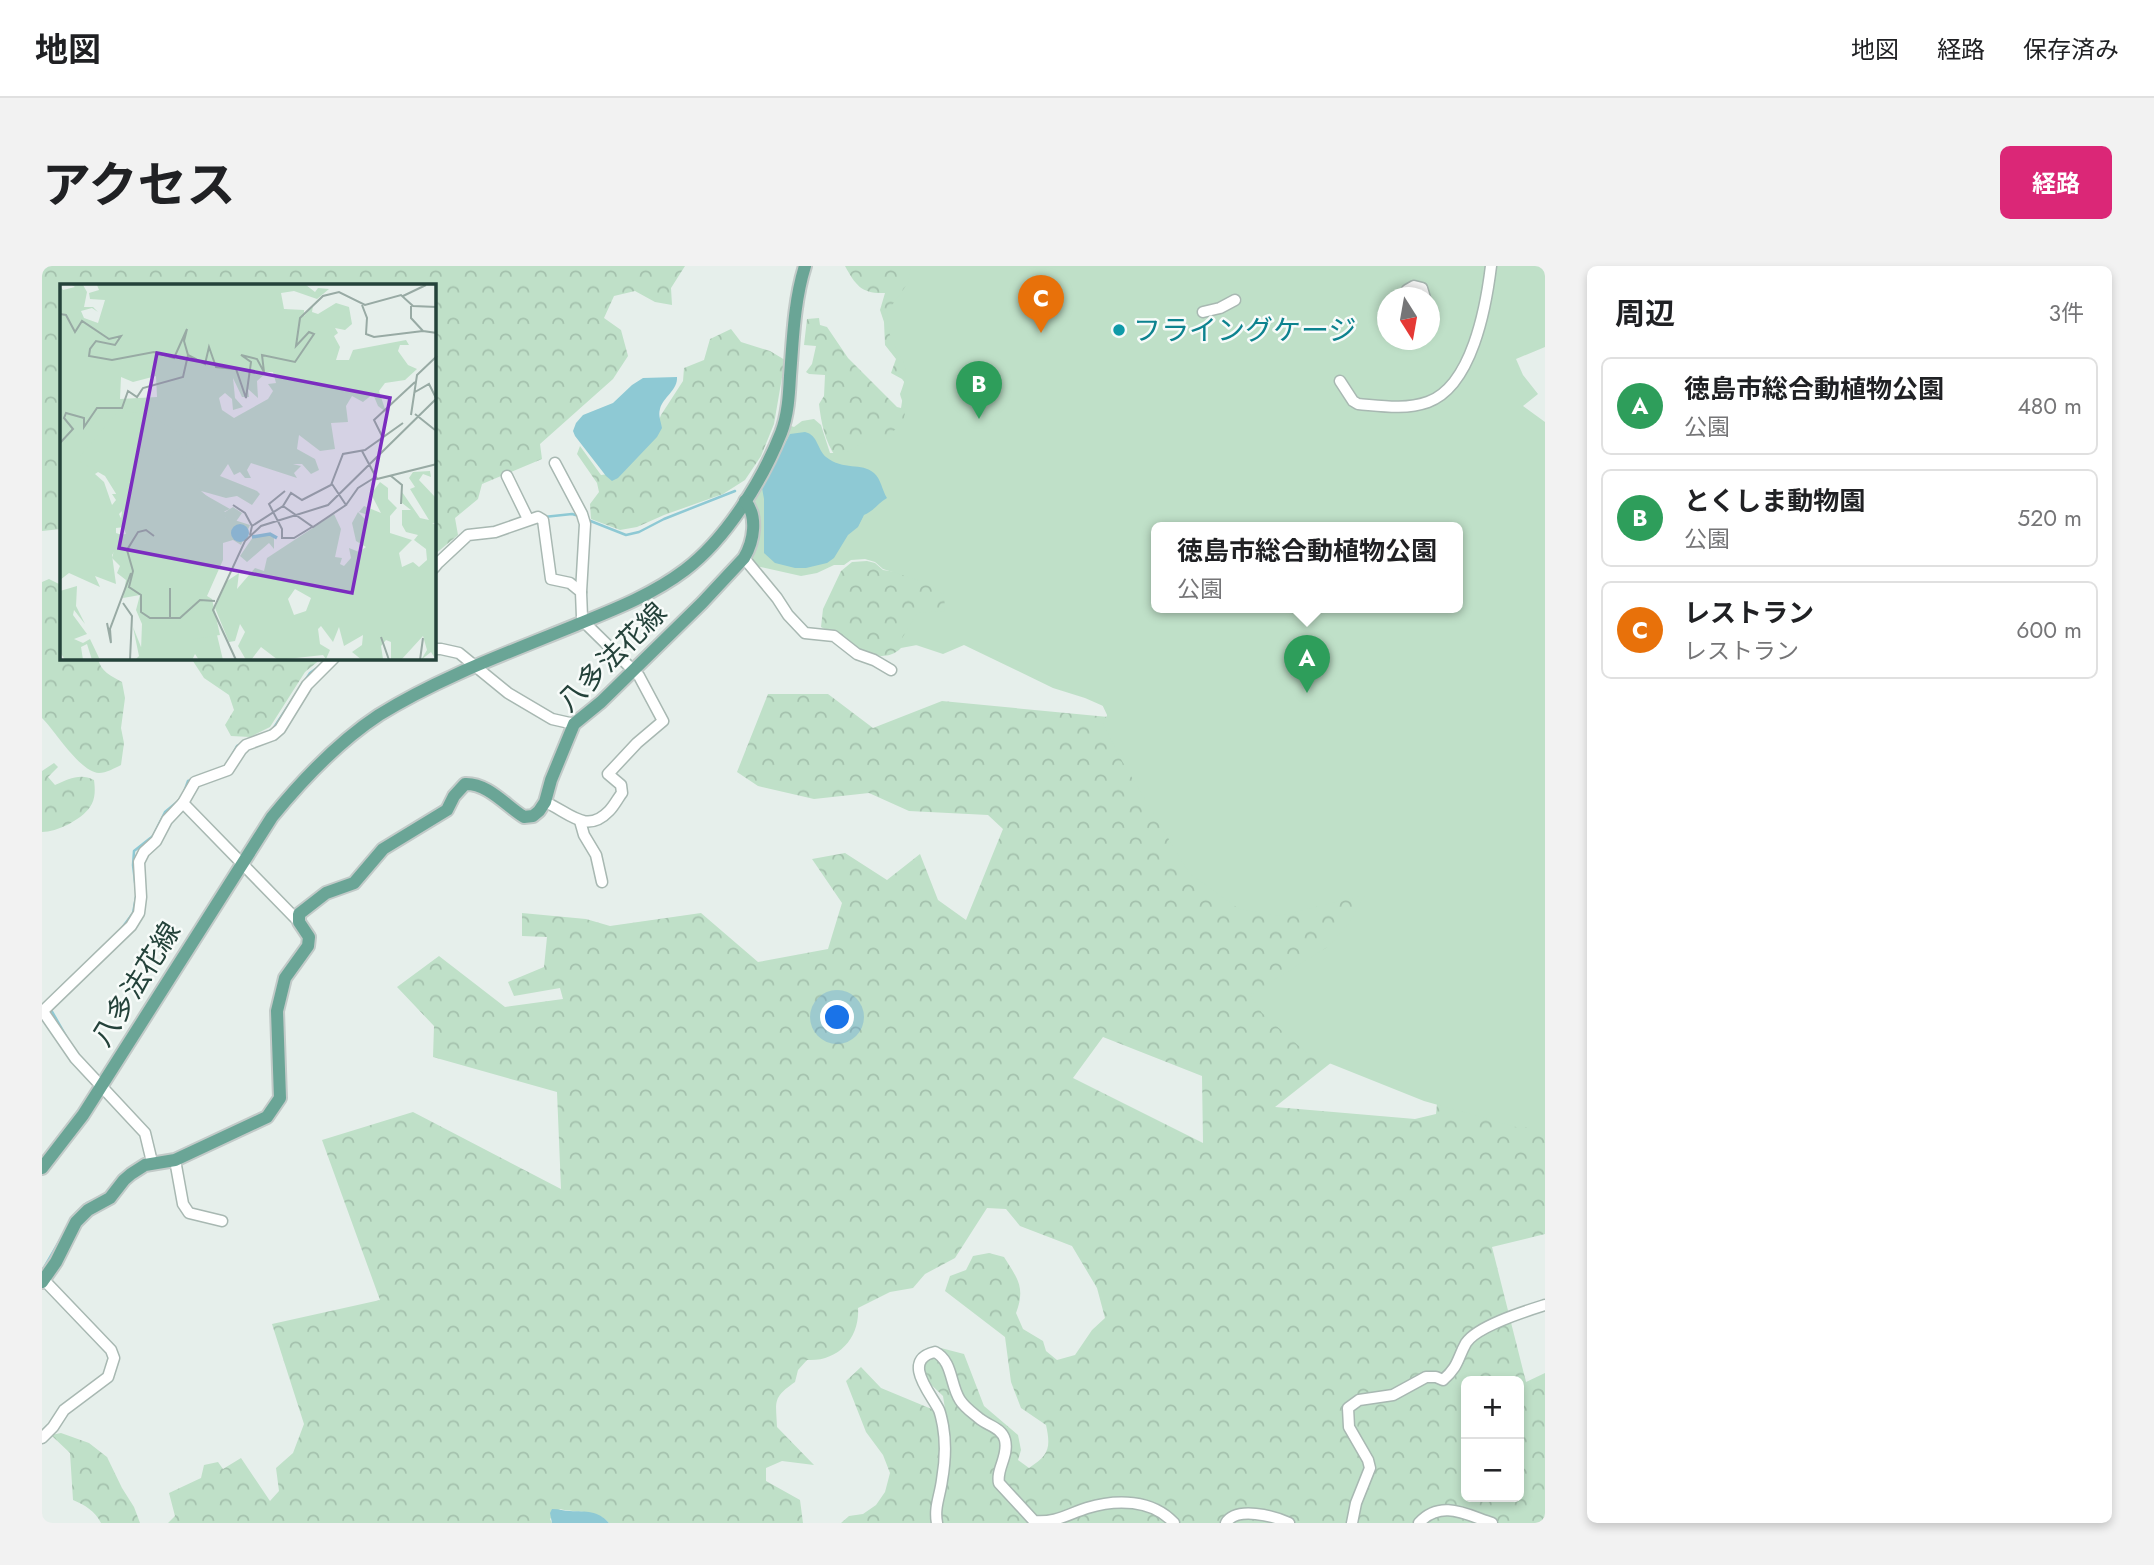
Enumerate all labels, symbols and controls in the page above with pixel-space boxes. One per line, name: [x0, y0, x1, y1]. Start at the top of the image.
text: 地図: [35, 26, 101, 73]
text: 地図: [1851, 32, 1899, 67]
text: 経路: [1937, 32, 1985, 67]
text: 保存済み: [2023, 32, 2119, 67]
button: 経路: [2000, 146, 2112, 219]
text: アクセス: [42, 150, 236, 220]
pin: C: [1018, 275, 1064, 333]
inset map: [60, 284, 436, 660]
north arrow: [1377, 287, 1440, 350]
text: 周辺: [1615, 292, 1675, 335]
text: 3件: [2048, 296, 2084, 330]
place label: フライングケージ: [1133, 310, 1356, 351]
marker: フライングケージ: [1111, 322, 1127, 338]
pin: B: [956, 361, 1002, 419]
text: 徳島市総合動植物公園: [1684, 370, 1944, 408]
text: A: [1632, 389, 1648, 423]
text: 480 m: [2017, 389, 2082, 423]
text: 公園: [1684, 410, 1730, 444]
text: とくしま動物園: [1684, 482, 1865, 520]
text: B: [1632, 501, 1648, 535]
text: 520 m: [2017, 501, 2082, 535]
popup: [1151, 522, 1463, 613]
text: 公園: [1684, 522, 1730, 556]
text: 徳島市総合動植物公園: [1177, 532, 1437, 570]
text: 公園: [1177, 572, 1223, 606]
street label: 八多法花線: [548, 593, 676, 721]
text: レストラン: [1684, 594, 1814, 632]
text: C: [1632, 613, 1648, 647]
text: 600 m: [2016, 613, 2082, 647]
text: レストラン: [1684, 634, 1799, 668]
pin: A: [1284, 635, 1330, 693]
street label: 八多法花線: [82, 914, 190, 1054]
your location: [820, 1000, 854, 1034]
map controls: [1461, 1376, 1524, 1502]
button: +: [1461, 1376, 1524, 1439]
button: −: [1461, 1439, 1524, 1502]

